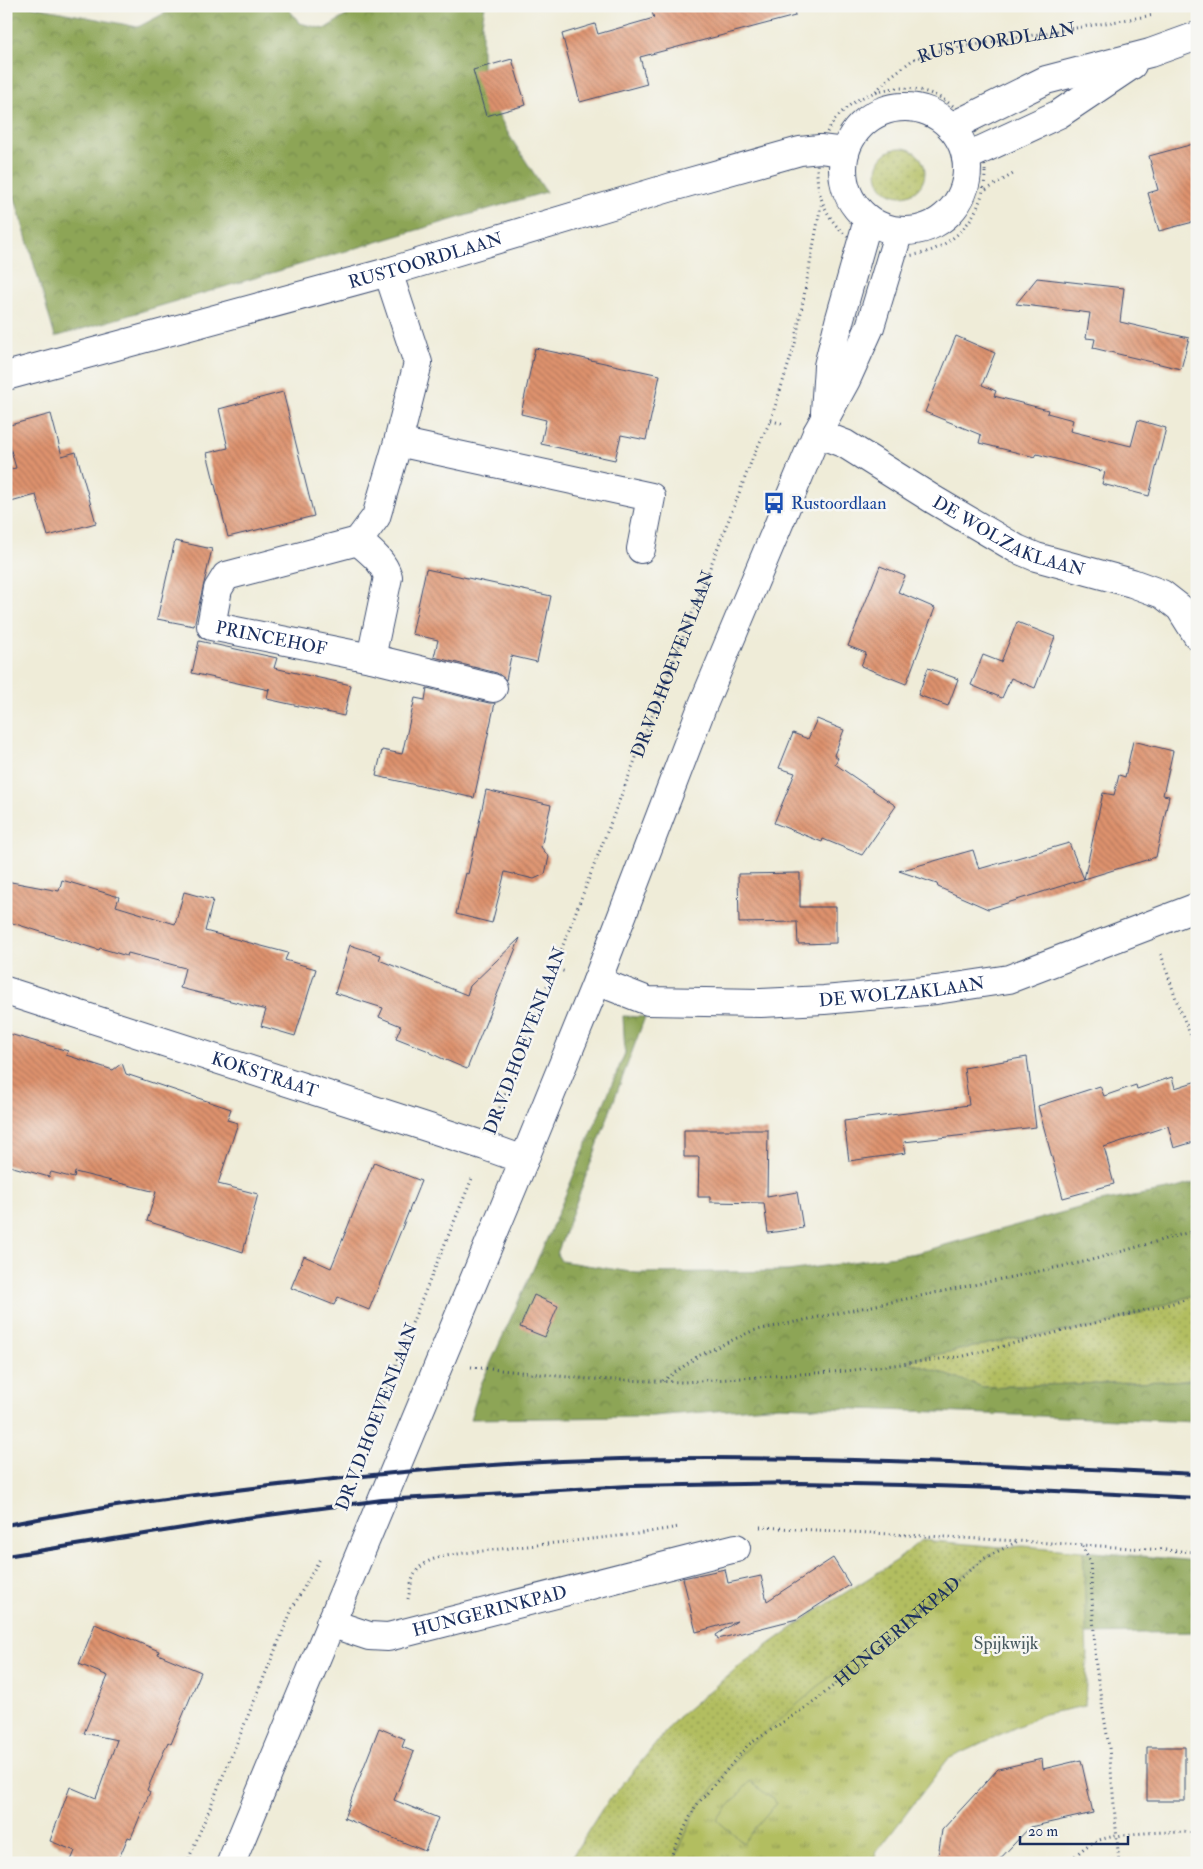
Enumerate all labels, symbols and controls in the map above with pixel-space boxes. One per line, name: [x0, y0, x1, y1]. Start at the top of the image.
street label: RUSTOORDLAAN: [914, 17, 1077, 68]
street label: RUSTOORDLAAN: [346, 227, 505, 294]
bus stop icon: Rustoordlaan: [761, 490, 787, 516]
street label: DE WOLZAKLAAN: [929, 490, 1087, 581]
place label: Rustoordlaan: [791, 492, 886, 515]
street label: DR.V.D.HOEVENLAAN: [626, 567, 719, 761]
street label: PRINCEHOF: [214, 616, 329, 660]
street label: DR.V.D.HOEVENLAAN: [479, 944, 571, 1138]
street label: DE WOLZAKLAAN: [818, 971, 986, 1012]
street label: KOKSTRAAT: [208, 1047, 322, 1103]
street label: DR.V.D.HOEVENLAAN: [331, 1320, 423, 1514]
street label: HUNGERINKPAD: [829, 1571, 965, 1692]
street label: HUNGERINKPAD: [410, 1580, 569, 1642]
park label: Spijkwijk: [974, 1632, 1039, 1655]
scale bar: [1020, 1814, 1128, 1846]
text: 20 m: [1028, 1822, 1058, 1841]

